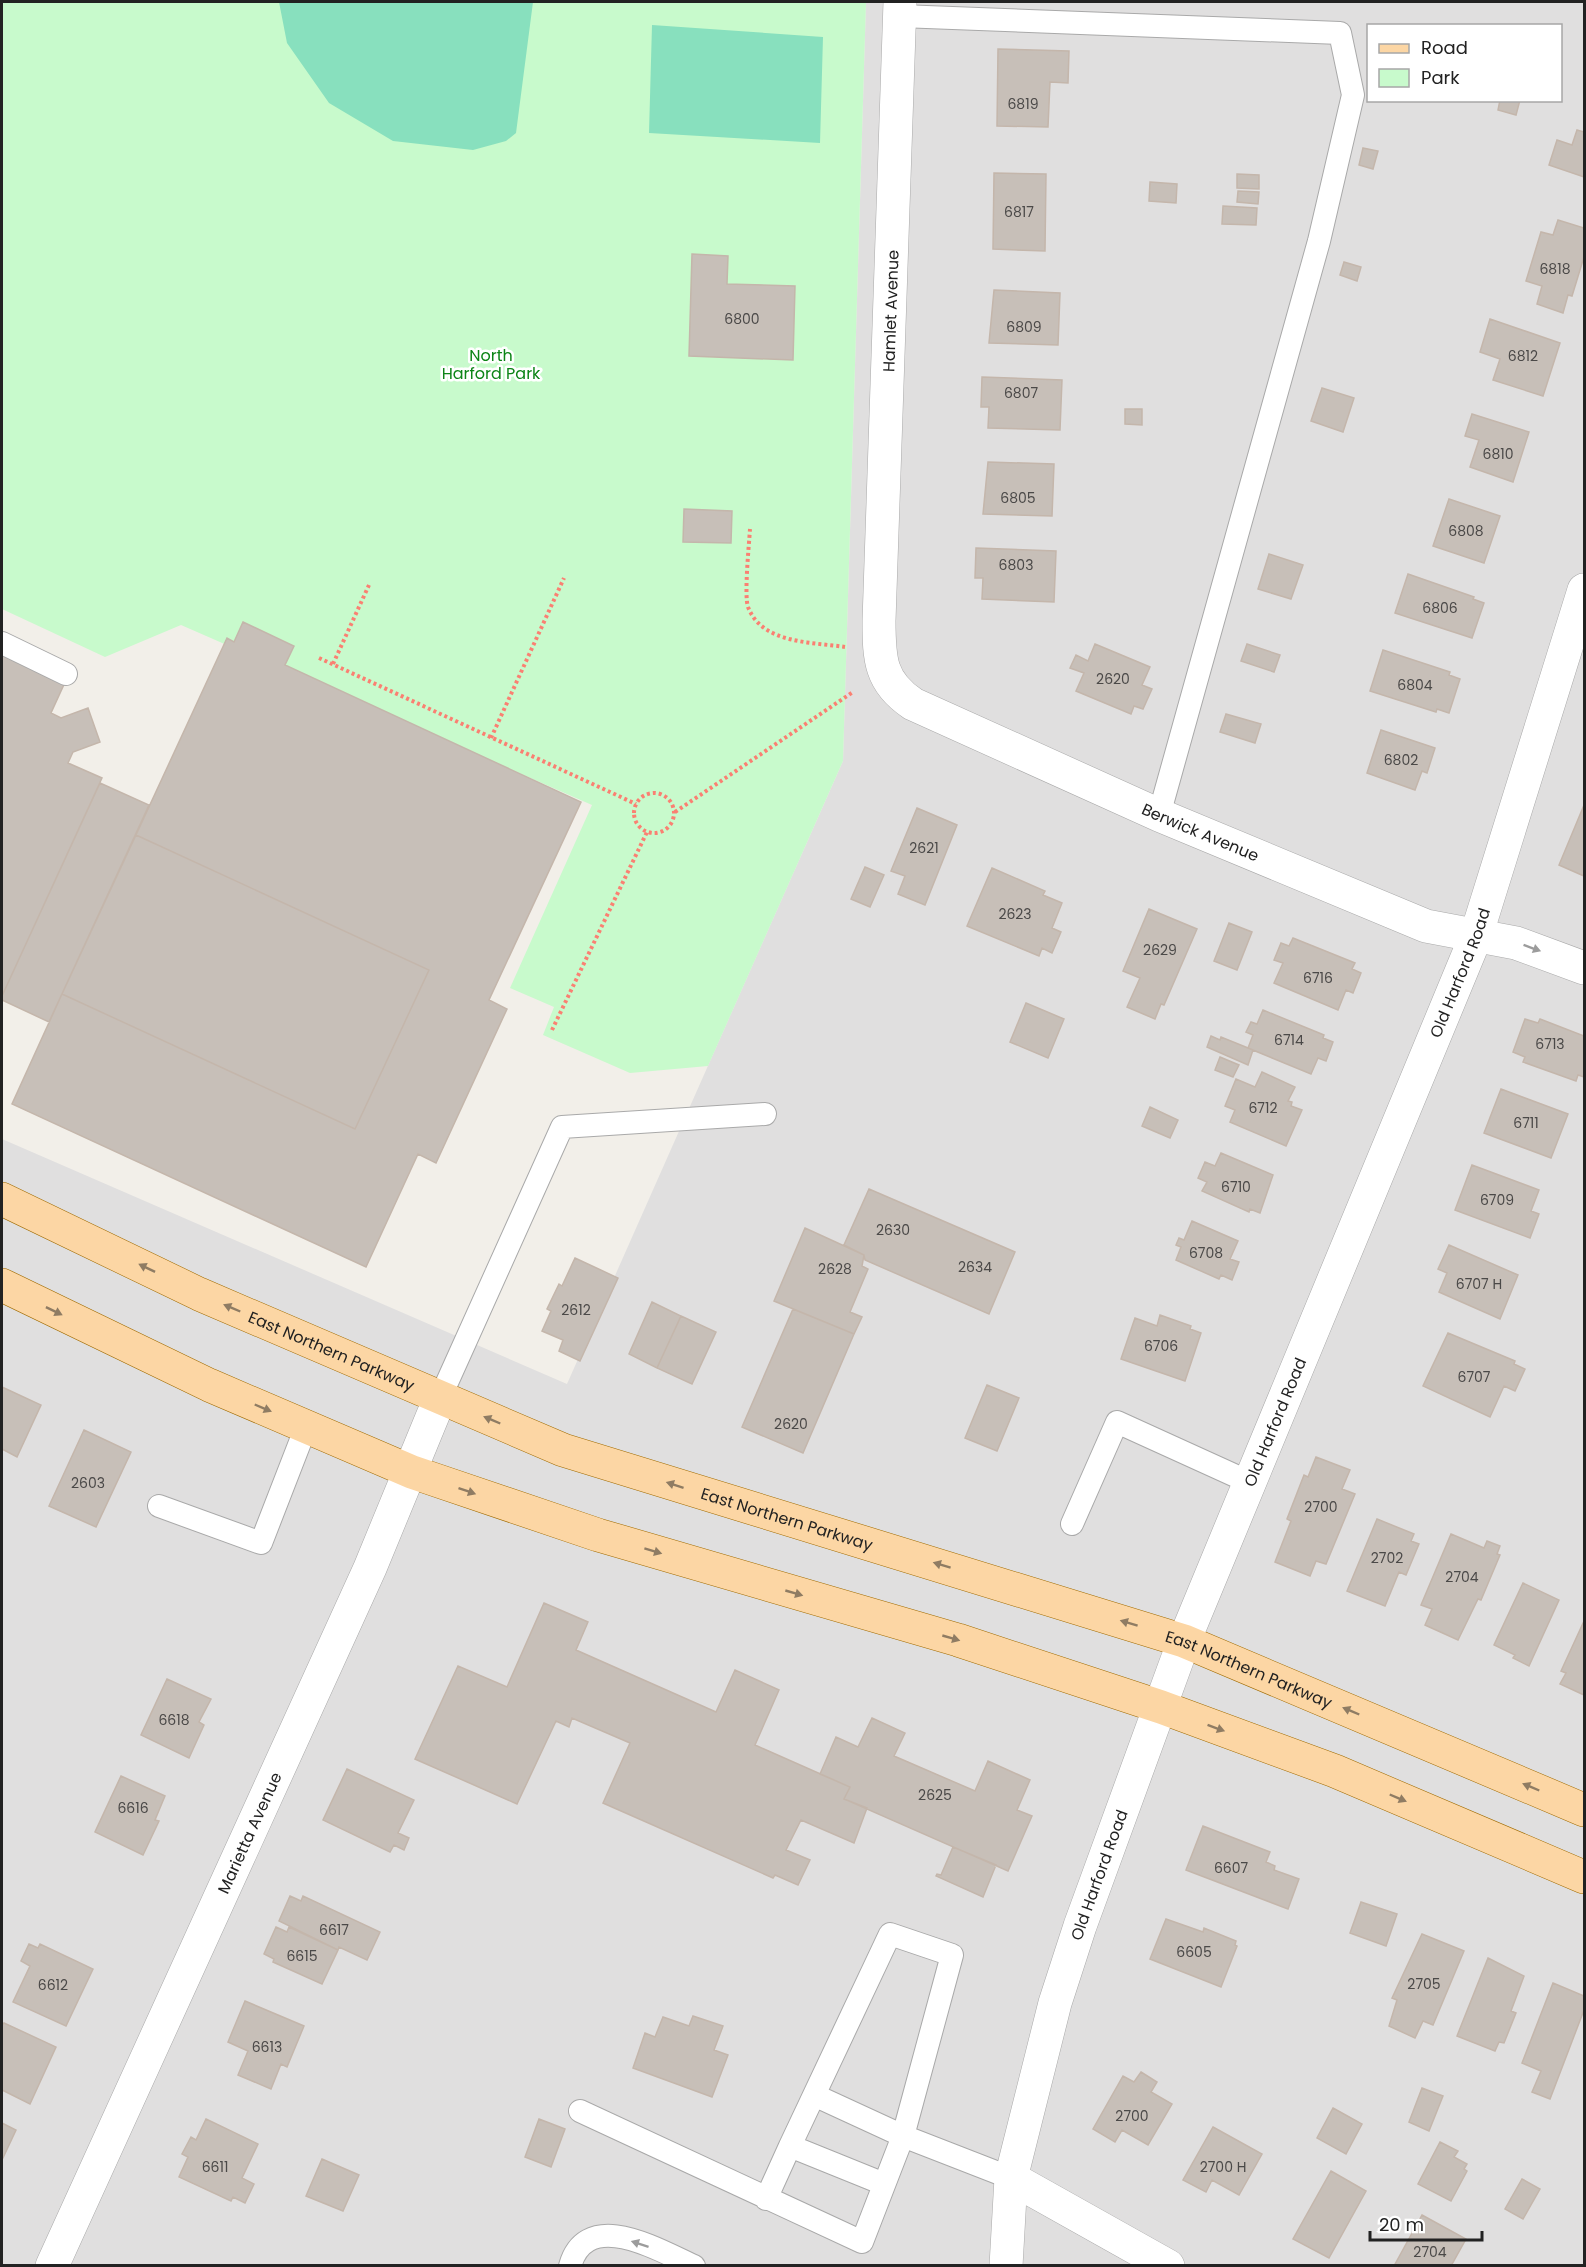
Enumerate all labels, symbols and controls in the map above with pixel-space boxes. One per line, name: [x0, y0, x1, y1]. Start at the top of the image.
legend: [1367, 24, 1562, 102]
text: Road: [1421, 35, 1468, 60]
text: Park: [1421, 65, 1460, 90]
house number: 6819: [1007, 94, 1039, 114]
house number: 6817: [1004, 202, 1034, 222]
street label: Hamlet Avenue: [877, 249, 905, 373]
house number: 6818: [1539, 259, 1571, 279]
house number: 6800: [724, 309, 760, 329]
house number: 6809: [1006, 317, 1042, 337]
park label: North Harford Park: [442, 344, 541, 385]
house number: 6812: [1508, 346, 1538, 366]
house number: 6807: [1004, 383, 1038, 403]
house number: 6810: [1483, 444, 1514, 464]
house number: 6805: [1000, 488, 1036, 508]
house number: 6808: [1448, 521, 1484, 541]
house number: 6803: [999, 555, 1033, 575]
house number: 6806: [1422, 598, 1458, 618]
house number: 2620: [1096, 669, 1130, 689]
house number: 6804: [1397, 675, 1433, 695]
house number: 6802: [1384, 750, 1418, 770]
street label: Berwick Avenue: [1138, 797, 1263, 867]
house number: 2621: [909, 838, 939, 858]
house number: 2623: [998, 904, 1032, 924]
street label: Old Harford Road: [1424, 905, 1496, 1041]
house number: 2629: [1143, 940, 1177, 960]
one-way arrow: [1523, 944, 1541, 954]
house number: 6716: [1303, 968, 1333, 988]
house number: 6714: [1274, 1030, 1304, 1050]
house number: 6713: [1535, 1034, 1565, 1054]
house number: 6712: [1248, 1098, 1278, 1118]
house number: 6711: [1513, 1113, 1539, 1133]
house number: 6710: [1221, 1177, 1251, 1197]
house number: 6709: [1480, 1190, 1514, 1210]
house number: 2630: [876, 1220, 910, 1240]
house number: 6708: [1189, 1243, 1223, 1263]
house number: 2634: [958, 1257, 992, 1277]
house number: 2628: [818, 1259, 852, 1279]
one-way arrow: [138, 1264, 155, 1273]
house number: 6707 H: [1456, 1274, 1502, 1294]
house number: 2612: [561, 1300, 591, 1320]
one-way arrow: [223, 1303, 241, 1312]
street label: East Northern Parkway: [245, 1305, 418, 1397]
one-way arrow: [46, 1306, 63, 1315]
house number: 6706: [1144, 1336, 1178, 1356]
street label: Old Harford Road: [1238, 1354, 1312, 1490]
house number: 6707: [1458, 1367, 1491, 1387]
one-way arrow: [254, 1404, 272, 1414]
house number: 2620: [774, 1414, 808, 1434]
one-way arrow: [482, 1415, 500, 1425]
house number: 2603: [71, 1473, 105, 1493]
one-way arrow: [666, 1480, 684, 1490]
street label: East Northern Parkway: [698, 1482, 876, 1556]
one-way arrow: [458, 1487, 476, 1496]
house number: 2700: [1304, 1497, 1338, 1517]
one-way arrow: [644, 1547, 662, 1556]
house number: 2702: [1371, 1548, 1403, 1568]
one-way arrow: [933, 1560, 951, 1569]
house number: 2704: [1445, 1567, 1479, 1587]
one-way arrow: [785, 1589, 803, 1598]
one-way arrow: [1120, 1618, 1138, 1628]
street label: East Northern Parkway: [1163, 1624, 1336, 1714]
one-way arrow: [942, 1634, 960, 1643]
one-way arrow: [1342, 1706, 1360, 1715]
house number: 6618: [158, 1710, 190, 1730]
one-way arrow: [1207, 1723, 1225, 1733]
street label: Marietta Avenue: [212, 1768, 287, 1897]
one-way arrow: [1521, 1782, 1539, 1792]
house number: 2625: [918, 1785, 952, 1805]
one-way arrow: [1389, 1793, 1407, 1803]
house number: 6616: [117, 1798, 149, 1818]
street label: Old Harford Road: [1065, 1806, 1133, 1943]
house number: 6607: [1214, 1858, 1248, 1878]
house number: 6617: [319, 1920, 349, 1940]
house number: 6605: [1176, 1942, 1212, 1962]
house number: 6615: [286, 1946, 318, 1966]
house number: 2705: [1407, 1974, 1441, 1994]
house number: 6612: [38, 1975, 68, 1995]
house number: 6613: [252, 2037, 282, 2057]
house number: 2700: [1115, 2106, 1149, 2126]
house number: 6611: [202, 2157, 228, 2177]
house number: 2700 H: [1200, 2157, 1246, 2177]
scale bar: [1370, 2204, 1482, 2242]
text: 20 m: [1379, 2212, 1424, 2237]
one-way arrow: [631, 2238, 649, 2248]
house number: 2704: [1413, 2242, 1447, 2262]

